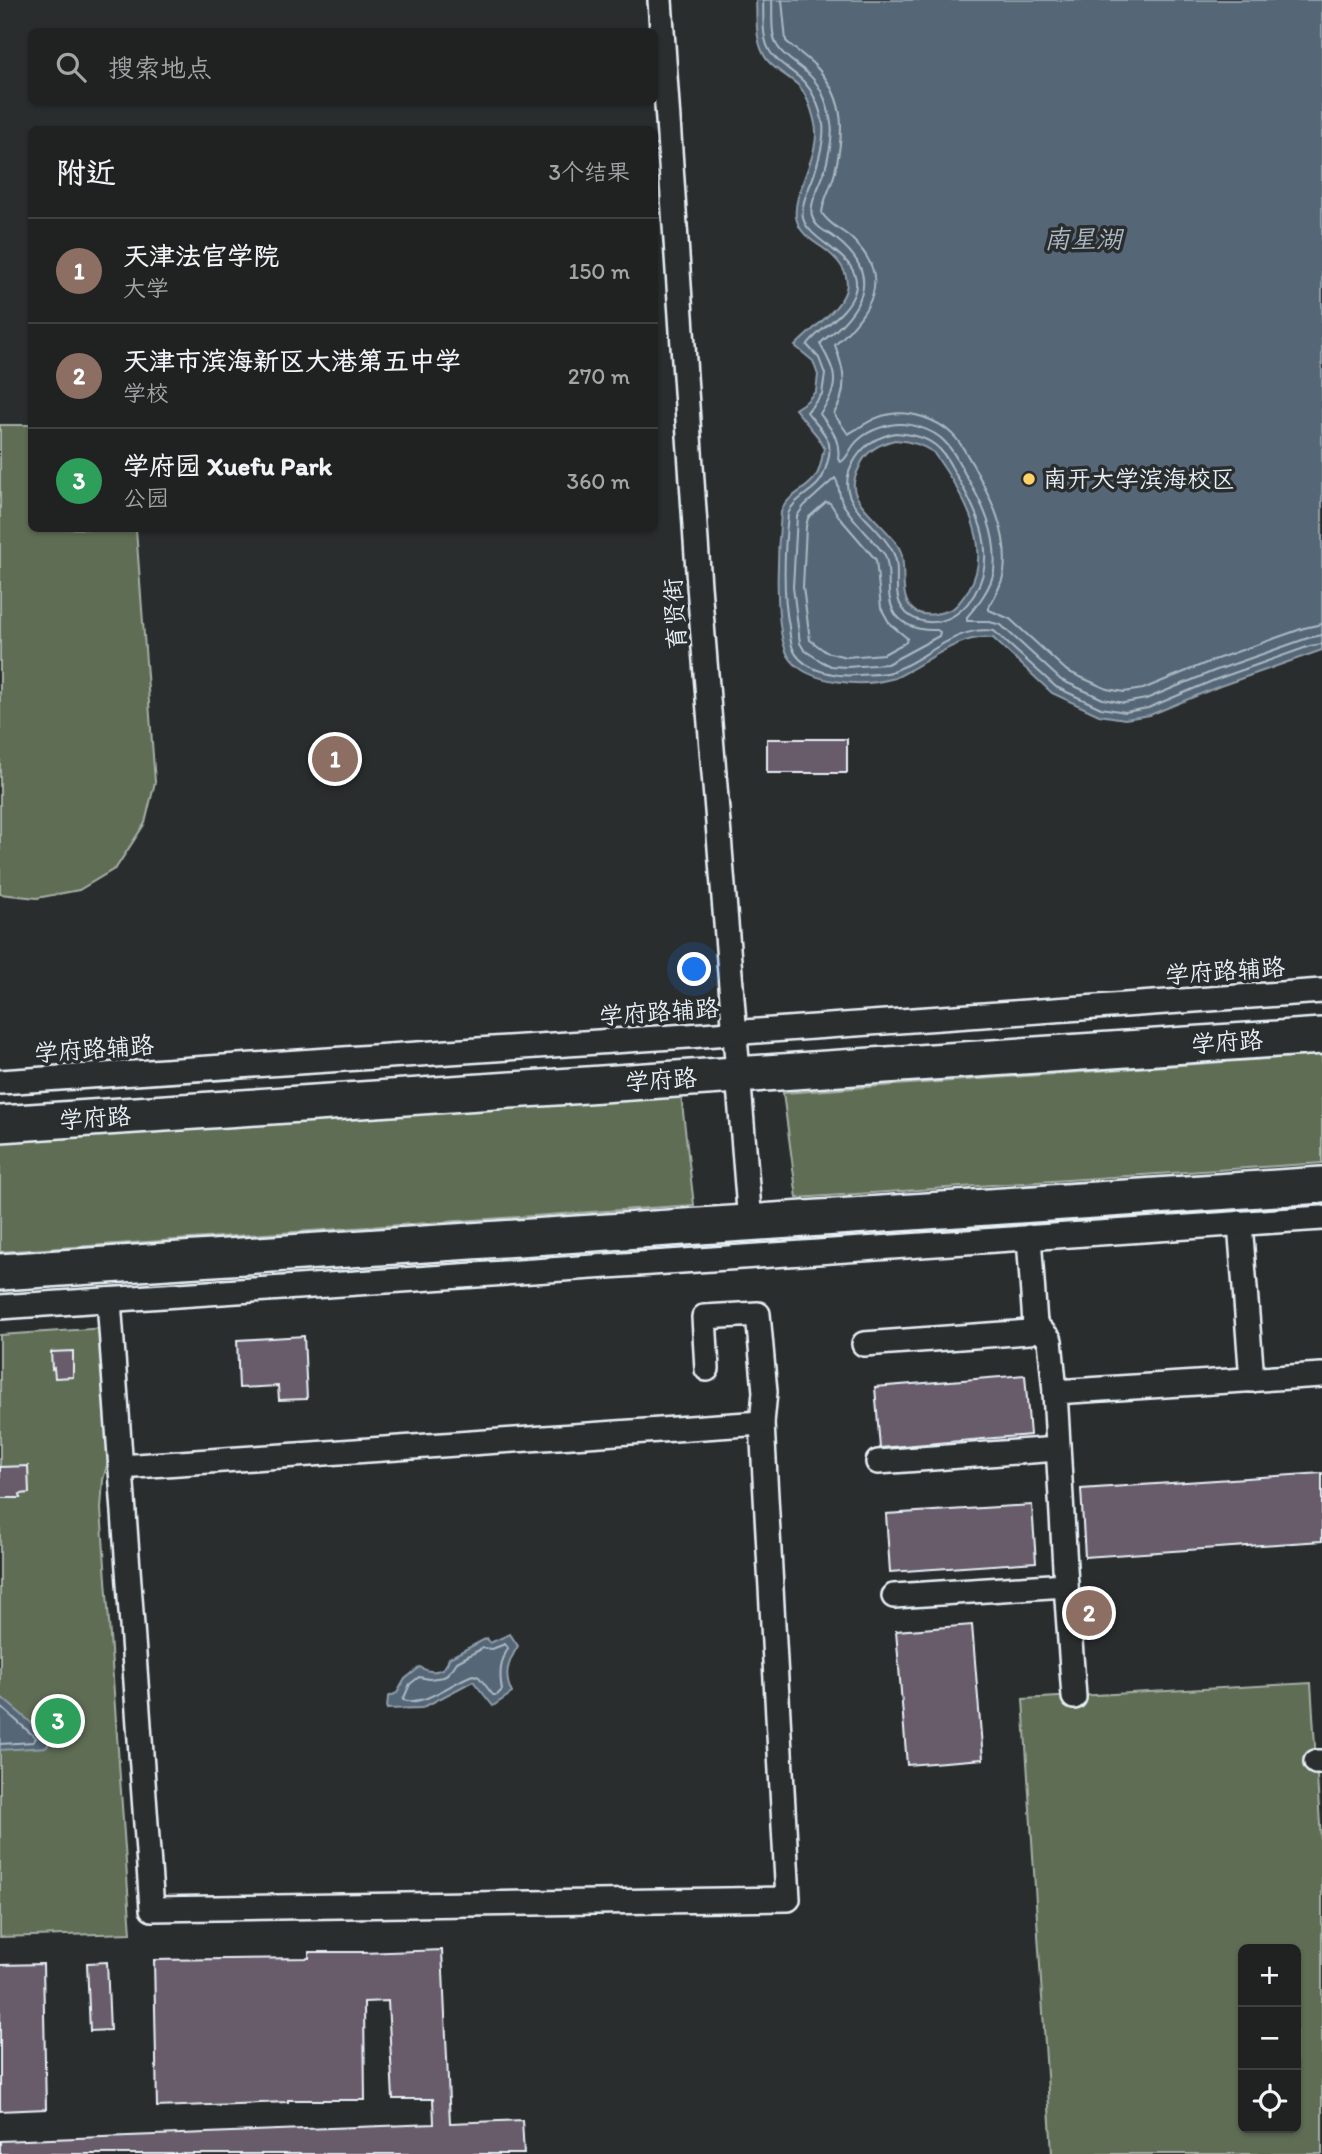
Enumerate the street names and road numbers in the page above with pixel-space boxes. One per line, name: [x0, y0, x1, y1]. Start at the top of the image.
street label: 育贤街: [658, 577, 691, 651]
street label: 学府路辅路: [1164, 952, 1286, 989]
street label: 学府路辅路: [598, 993, 720, 1030]
street label: 学府路: [1190, 1025, 1264, 1058]
street label: 学府路辅路: [33, 1030, 155, 1067]
street label: 学府路: [624, 1063, 698, 1096]
street label: 学府路: [58, 1101, 132, 1134]

